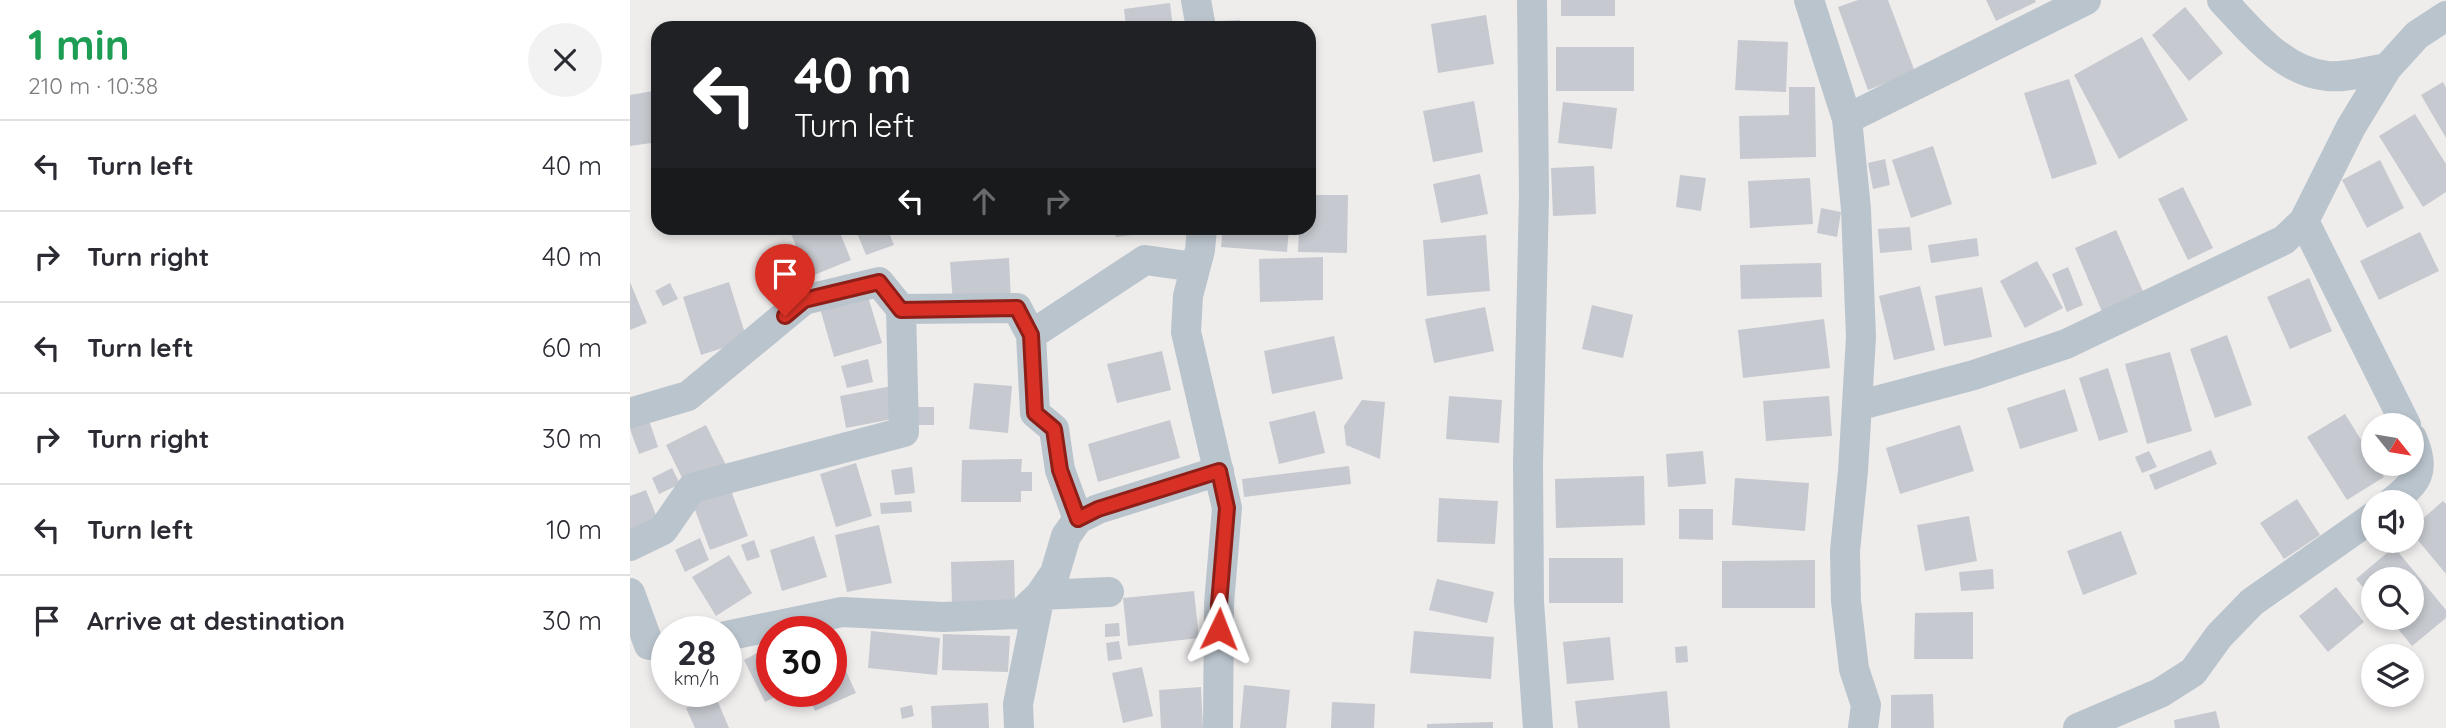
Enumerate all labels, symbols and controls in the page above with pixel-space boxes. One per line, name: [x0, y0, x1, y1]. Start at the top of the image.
text: 1 min: [28, 18, 130, 71]
button: close: [528, 23, 602, 97]
text: 40 m: [794, 44, 912, 105]
icon: left: [679, 49, 770, 140]
text: 210 m · 10:38: [28, 71, 158, 100]
text: Turn left: [794, 105, 915, 145]
icon: left: [28, 147, 66, 185]
text: Turn left: [87, 149, 194, 182]
text: 40 m: [542, 149, 602, 182]
icon: left: [892, 182, 930, 220]
icon: ahead: [965, 182, 1003, 220]
icon: right: [1038, 182, 1076, 220]
icon: right: [28, 238, 66, 276]
text: Turn right: [87, 240, 209, 273]
text: 40 m: [542, 240, 602, 273]
pin: [755, 244, 815, 316]
icon: arrive: [766, 255, 804, 293]
icon: left: [28, 329, 66, 367]
text: Turn left: [87, 331, 194, 364]
text: 60 m: [542, 331, 602, 364]
north arrow: [2361, 413, 2424, 476]
map controls: [2361, 413, 2424, 707]
icon: right: [28, 420, 66, 458]
text: Turn right: [87, 422, 209, 455]
text: 30 m: [542, 422, 602, 455]
button: sound: [2361, 490, 2424, 553]
icon: left: [28, 511, 66, 549]
text: Turn left: [87, 513, 194, 546]
text: 10 m: [546, 513, 602, 546]
button: search: [2361, 567, 2424, 630]
position arrow: [1182, 592, 1256, 666]
icon: arrive: [28, 602, 66, 640]
text: Arrive at destination: [87, 604, 345, 637]
text: 30 m: [542, 604, 602, 637]
speed limit sign: 30: [756, 616, 847, 707]
text: 28: [677, 630, 716, 674]
button: layers: [2361, 644, 2424, 707]
text: km/h: [674, 667, 719, 690]

